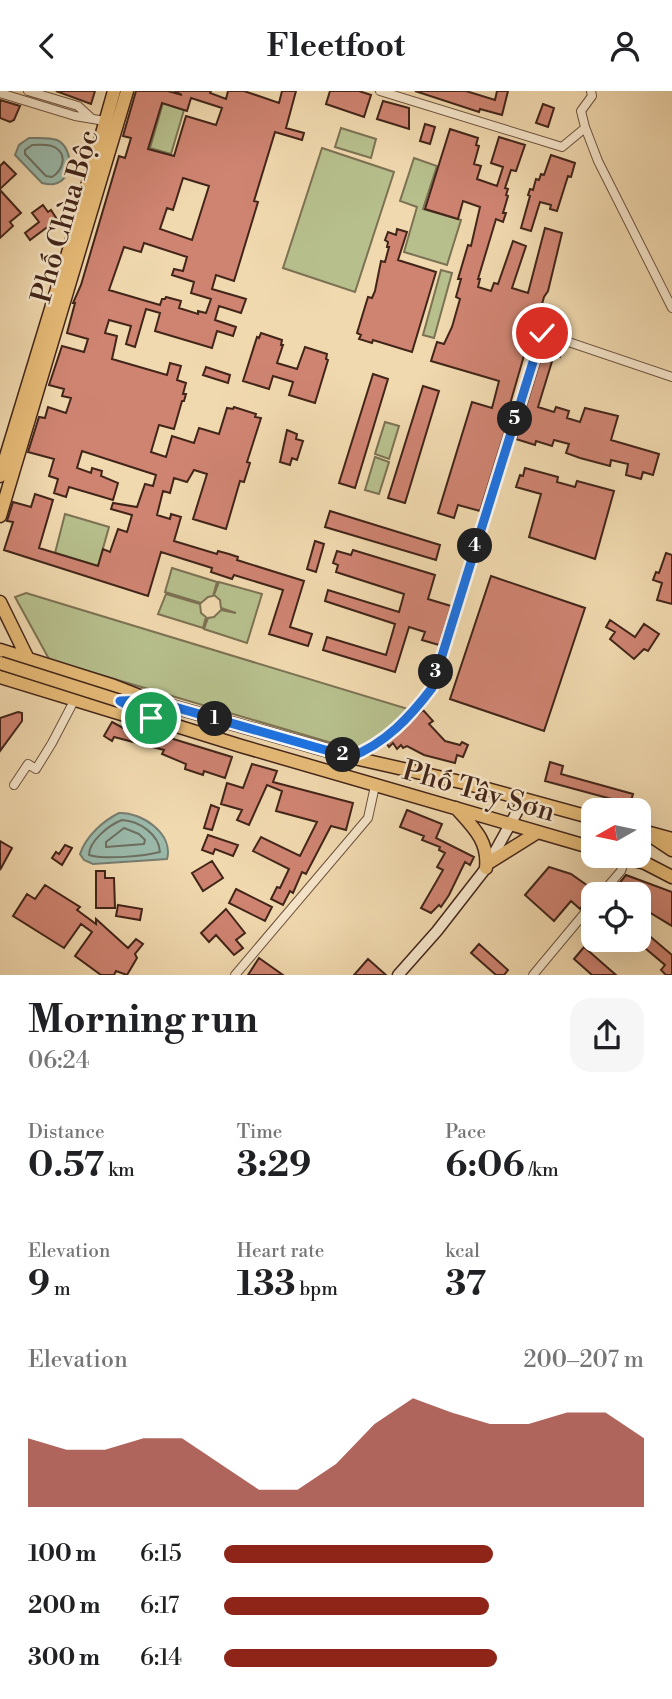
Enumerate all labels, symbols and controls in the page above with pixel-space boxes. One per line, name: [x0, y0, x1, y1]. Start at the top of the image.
text: Fleetfoot: [267, 26, 405, 66]
icon: back: [28, 27, 66, 65]
icon: person: [606, 27, 644, 65]
street label: Phố Chùa Bộc: [24, 126, 107, 307]
pin: [512, 303, 572, 363]
icon: check: [523, 314, 561, 352]
pin: 5: [498, 401, 532, 437]
text: 5: [509, 406, 520, 430]
pin: 4: [458, 529, 492, 563]
text: 4: [468, 533, 481, 557]
pin: 3: [418, 655, 453, 689]
text: 3: [430, 659, 441, 683]
pin: [121, 688, 181, 748]
icon: arrive: [132, 699, 170, 737]
pin: 1: [198, 701, 232, 737]
text: 1: [210, 706, 219, 730]
pin: 2: [326, 737, 360, 773]
text: 2: [337, 742, 348, 766]
street label: Phố Tây Sơn: [398, 753, 559, 830]
north arrow: [581, 798, 651, 868]
map controls: [581, 798, 651, 952]
button: locate: [581, 882, 651, 952]
text: Morning run: [28, 997, 258, 1044]
button: share: [570, 998, 644, 1072]
text: 06:24: [28, 1047, 89, 1075]
text: Distance: [28, 1120, 105, 1144]
text: Time: [237, 1120, 282, 1144]
text: Pace: [445, 1120, 486, 1144]
text: 0.57: [28, 1144, 104, 1187]
text: 3:29: [237, 1144, 311, 1187]
text: 6:06: [445, 1144, 524, 1187]
text: km: [104, 1158, 135, 1182]
text: /km: [524, 1158, 559, 1182]
text: Elevation: [28, 1239, 110, 1263]
text: Heart rate: [237, 1239, 324, 1263]
text: kcal: [445, 1239, 480, 1263]
text: 9: [28, 1263, 50, 1306]
text: 133: [237, 1263, 296, 1306]
text: 37: [445, 1263, 486, 1306]
text: m: [50, 1277, 71, 1301]
text: bpm: [296, 1277, 338, 1301]
text: Elevation: [28, 1346, 128, 1374]
text: 200–207 m: [523, 1346, 644, 1374]
text: 100 m: [28, 1540, 96, 1568]
text: 6:15: [140, 1540, 182, 1568]
text: 200 m: [28, 1592, 100, 1620]
text: 6:17: [140, 1592, 179, 1620]
text: 300 m: [28, 1644, 100, 1672]
text: 6:14: [140, 1644, 182, 1672]

